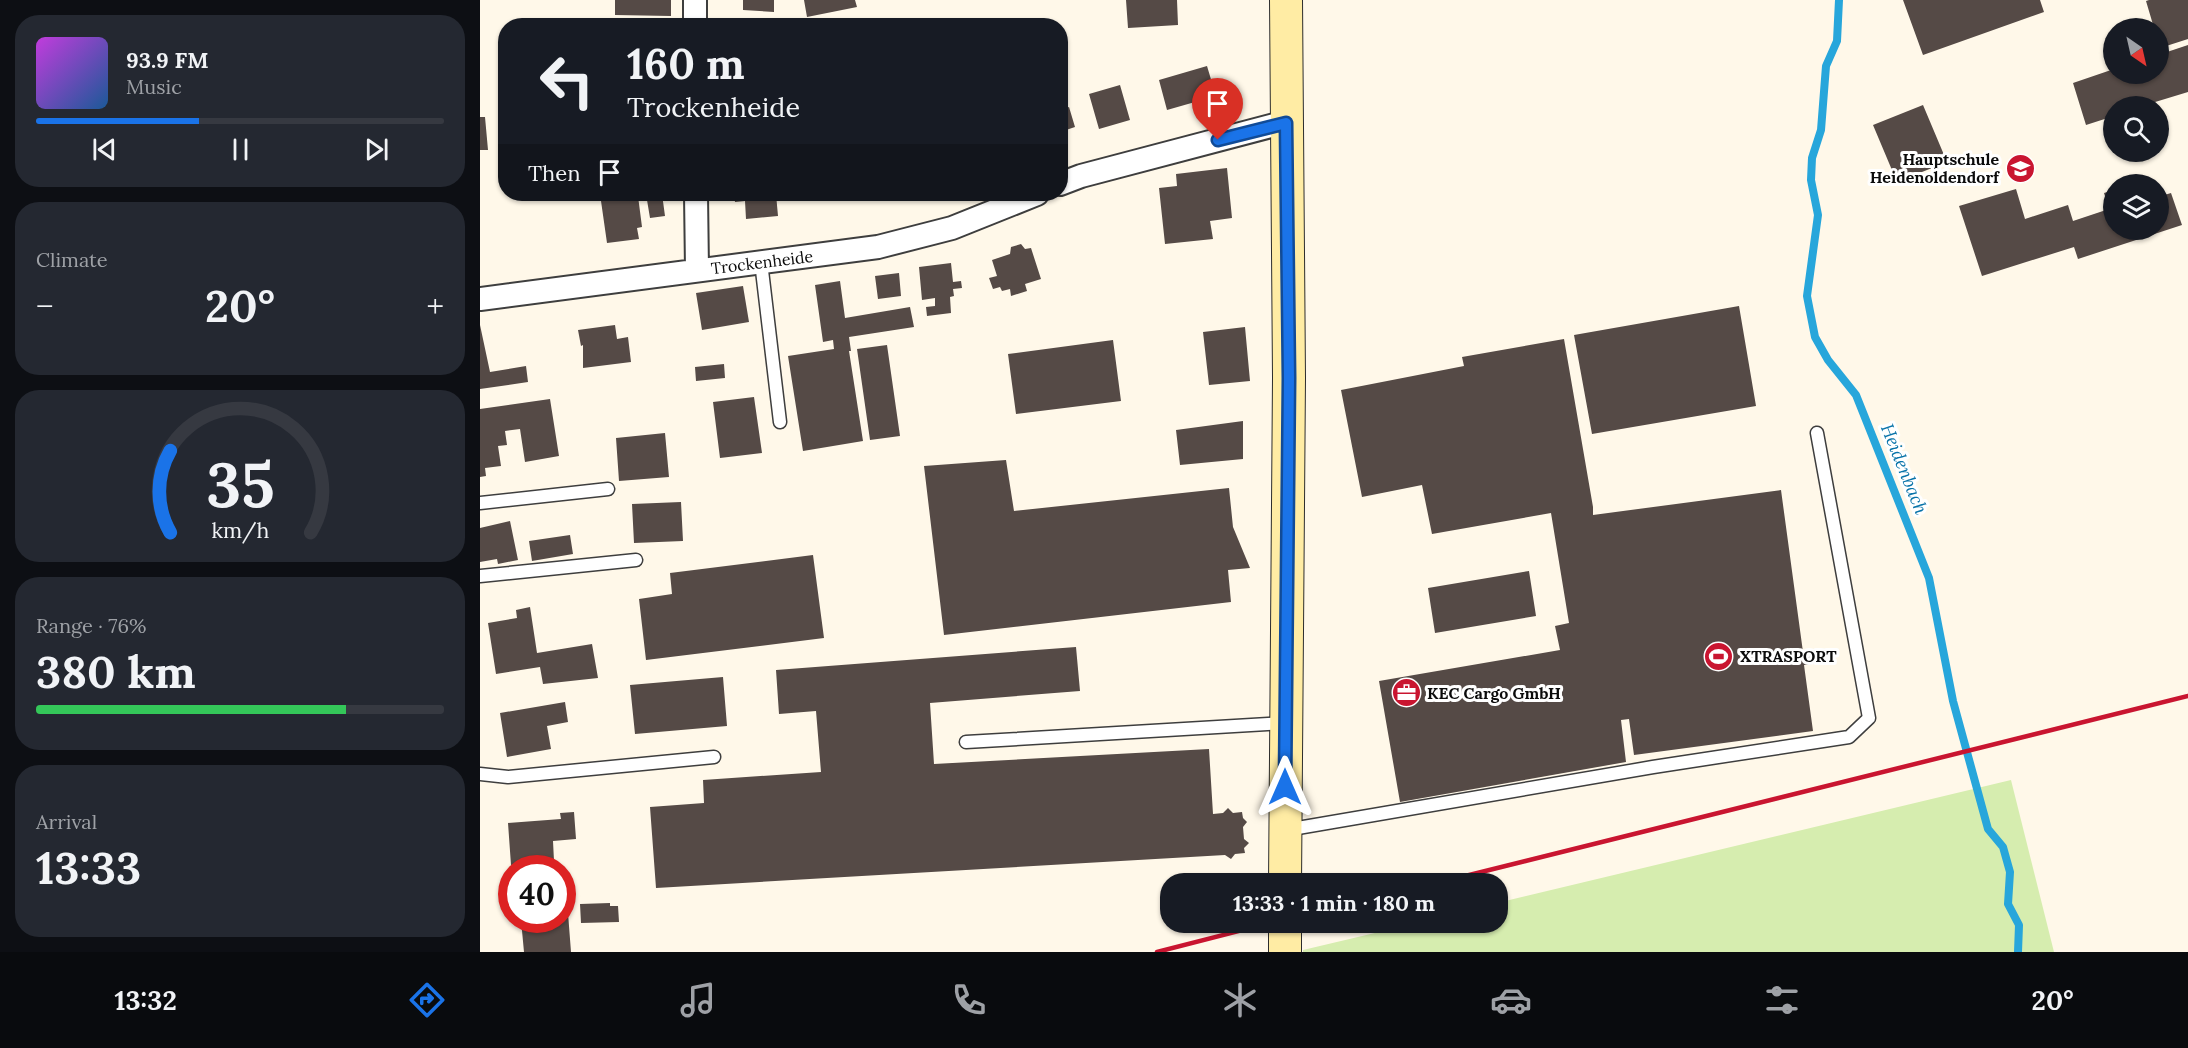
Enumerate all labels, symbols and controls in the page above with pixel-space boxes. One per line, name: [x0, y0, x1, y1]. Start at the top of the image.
north arrow: [2103, 18, 2169, 84]
map controls: [2103, 18, 2169, 240]
text: 160 m: [627, 37, 745, 91]
icon: left: [528, 42, 606, 120]
text: 93.9 FM: [126, 46, 209, 74]
text: Music: [126, 74, 182, 99]
pin: [1192, 78, 1243, 140]
icon: arrive: [1201, 87, 1234, 120]
text: Trockenheide: [627, 90, 800, 124]
button: search: [2103, 96, 2169, 162]
icon: previous: [88, 133, 121, 166]
icon: pause: [224, 133, 257, 166]
icon: next: [360, 133, 393, 166]
place label: Hauptschule Heidenoldendorf: [1870, 149, 2000, 187]
school or university icon: Hauptschule Heidenoldendorf: [2004, 152, 2036, 184]
icon: arrive: [593, 156, 626, 189]
text: Then: [528, 159, 581, 187]
button: layers: [2103, 174, 2169, 240]
street label: Trockenheide: [710, 246, 814, 278]
text: Climate: [36, 247, 108, 272]
text: 20°: [205, 277, 275, 334]
text: −: [36, 285, 54, 327]
text: +: [426, 285, 444, 327]
water label: Heidenbach: [1876, 420, 1933, 518]
text: 35: [206, 444, 274, 524]
text: km/h: [211, 516, 269, 544]
text: Range · 76%: [36, 613, 147, 638]
sports icon: XTRASPORT: [1703, 640, 1735, 672]
text: 380 km: [36, 643, 196, 700]
place label: XTRASPORT: [1740, 646, 1837, 666]
office icon: KEC Cargo GmbH: [1390, 677, 1422, 709]
place label: KEC Cargo GmbH: [1427, 683, 1561, 703]
position arrow: [1253, 755, 1317, 819]
text: Arrival: [36, 809, 97, 834]
text: 13:33: [36, 839, 141, 896]
speed limit sign: 40: [498, 855, 576, 933]
text: 13:33 · 1 min · 180 m: [1233, 889, 1435, 917]
icon: directions: [406, 979, 448, 1021]
icon: music: [677, 979, 719, 1021]
icon: phone: [948, 979, 990, 1021]
icon: climate: [1219, 979, 1261, 1021]
icon: car: [1490, 979, 1532, 1021]
icon: filters: [1761, 979, 1803, 1021]
text: 13:32: [114, 983, 177, 1017]
text: 20°: [2032, 983, 2074, 1017]

